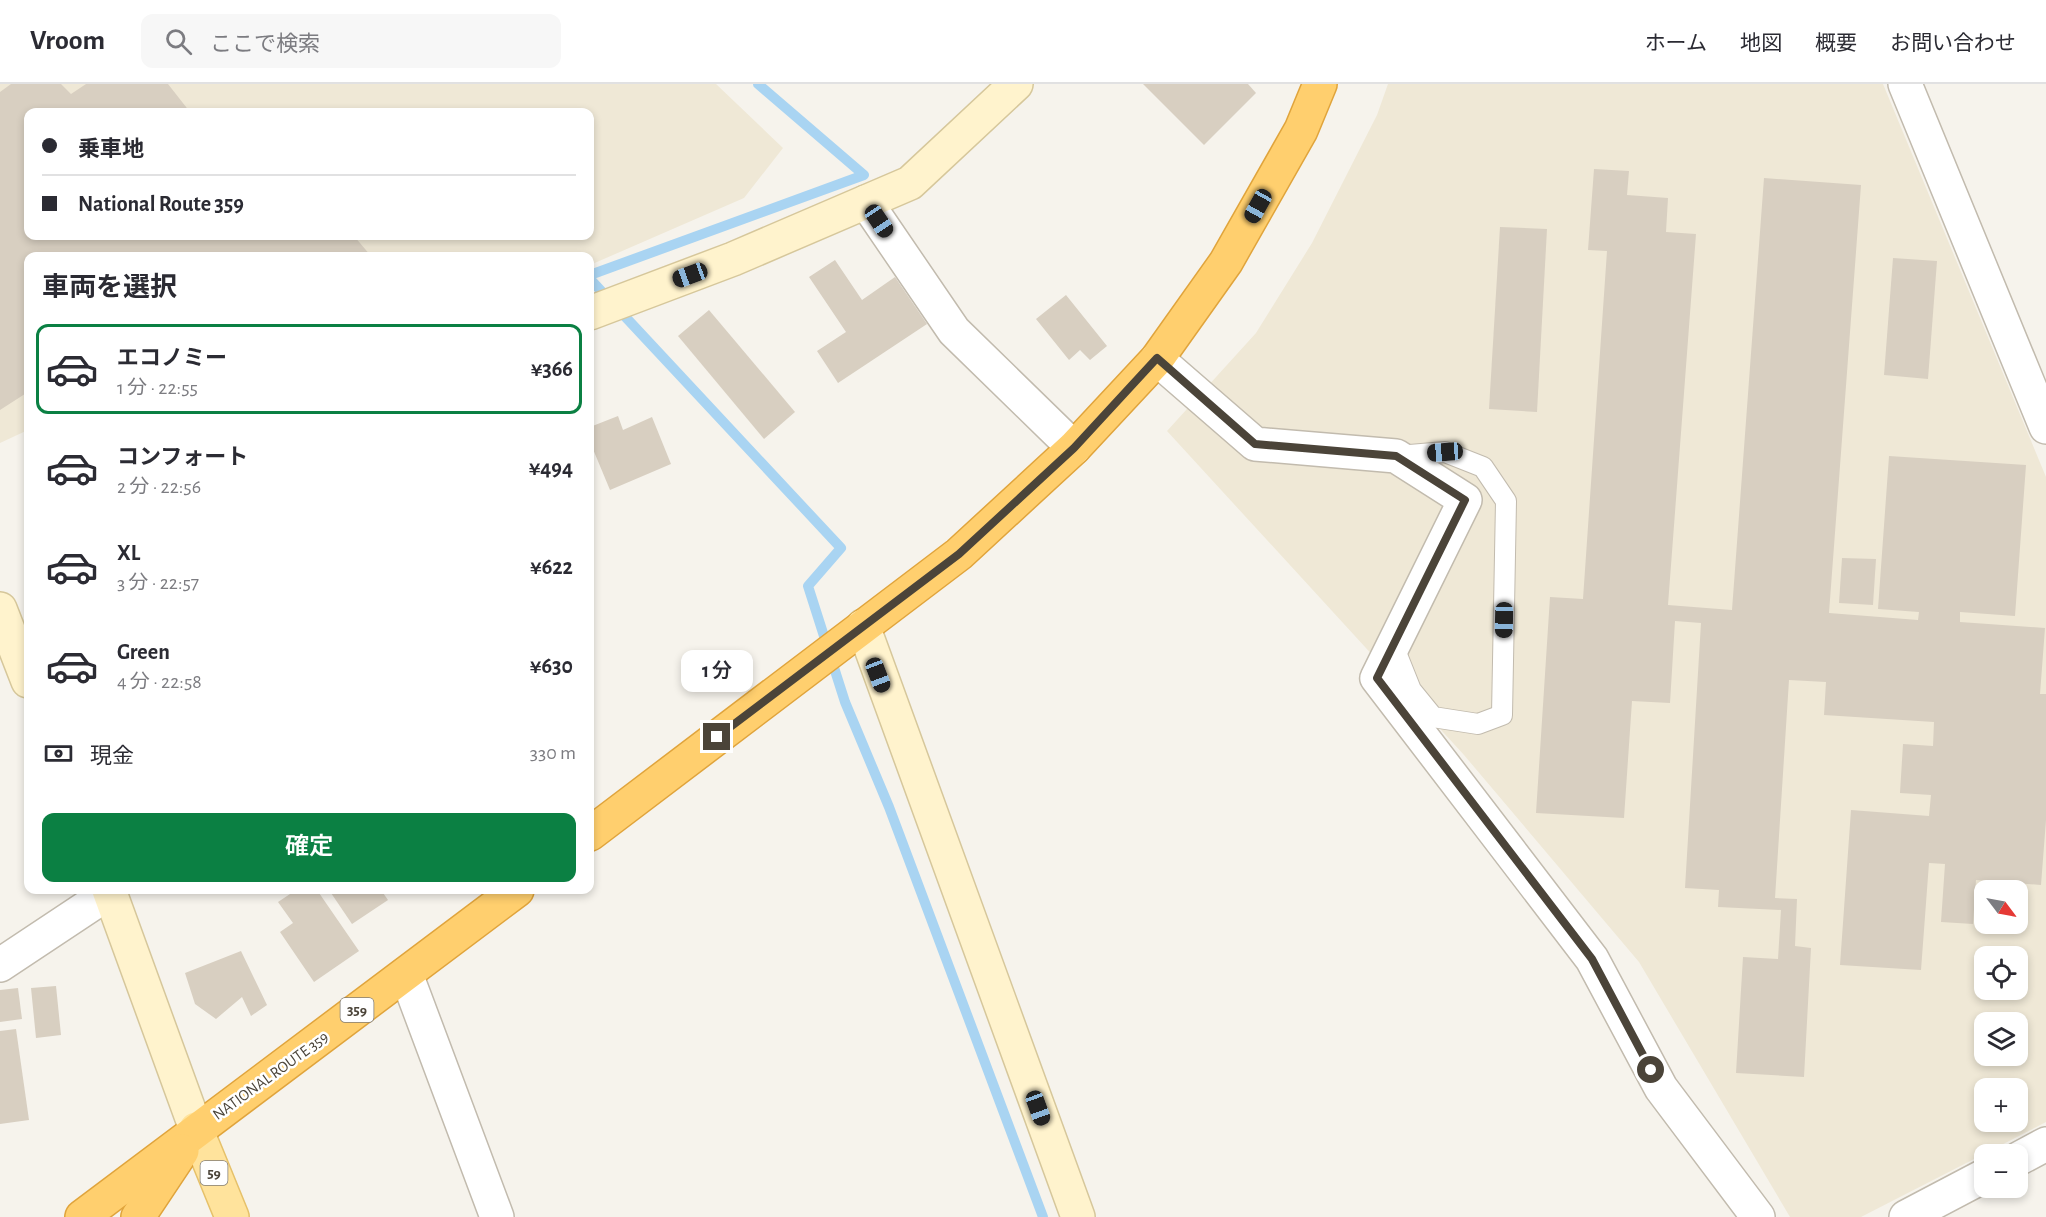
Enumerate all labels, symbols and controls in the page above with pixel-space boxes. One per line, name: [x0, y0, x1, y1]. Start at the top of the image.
search box: [141, 14, 561, 68]
icon: search: [162, 25, 195, 58]
text: Vroom: [30, 27, 105, 55]
text: ここで検索: [210, 33, 320, 55]
text: ホーム: [1645, 33, 1707, 54]
text: 地図: [1740, 33, 1782, 54]
text: 概要: [1815, 33, 1857, 54]
text: お問い合わせ: [1890, 33, 2016, 54]
text: 乗車地: [78, 138, 144, 160]
car: [1241, 186, 1275, 226]
text: National Route 359: [78, 193, 244, 215]
car: [861, 201, 897, 241]
car: [670, 260, 710, 290]
text: 車両を選択: [42, 274, 177, 301]
icon: car: [45, 342, 99, 396]
text: エコノミー: [117, 347, 227, 369]
text: ¥366: [531, 358, 573, 380]
text: 1 分 · 22:55: [117, 378, 198, 398]
icon: car: [45, 441, 99, 495]
car: [1426, 442, 1464, 462]
text: コンフォート: [117, 446, 248, 468]
text: ¥494: [529, 457, 573, 479]
text: 2 分 · 22:56: [117, 477, 201, 497]
icon: car: [45, 540, 99, 594]
text: XL: [117, 542, 140, 564]
text: ¥622: [530, 556, 573, 578]
text: 3 分 · 22:57: [117, 573, 199, 593]
car: [1495, 602, 1513, 638]
icon: car: [45, 639, 99, 693]
text: Green: [117, 641, 170, 663]
callout: 1 分: [681, 650, 753, 692]
text: ¥630: [530, 655, 573, 677]
car: [863, 655, 893, 695]
text: 1 分: [702, 661, 732, 681]
text: 4 分 · 22:58: [117, 672, 202, 692]
route end: [703, 723, 730, 750]
icon: cash: [42, 737, 75, 770]
text: 330 m: [530, 743, 576, 763]
text: 現金: [90, 745, 134, 767]
button: 確定: [42, 813, 576, 882]
north arrow: [1974, 880, 2028, 934]
map controls: [1974, 880, 2028, 1198]
button: locate: [1974, 946, 2028, 1000]
road number: 359: [340, 998, 374, 1022]
button: layers: [1974, 1012, 2028, 1066]
street label: NATIONAL ROUTE 359: [210, 1029, 331, 1123]
route start: [1637, 1056, 1664, 1083]
button: +: [1974, 1078, 2028, 1132]
car: [1023, 1088, 1053, 1128]
button: −: [1974, 1144, 2028, 1198]
road number: 59: [200, 1161, 228, 1185]

